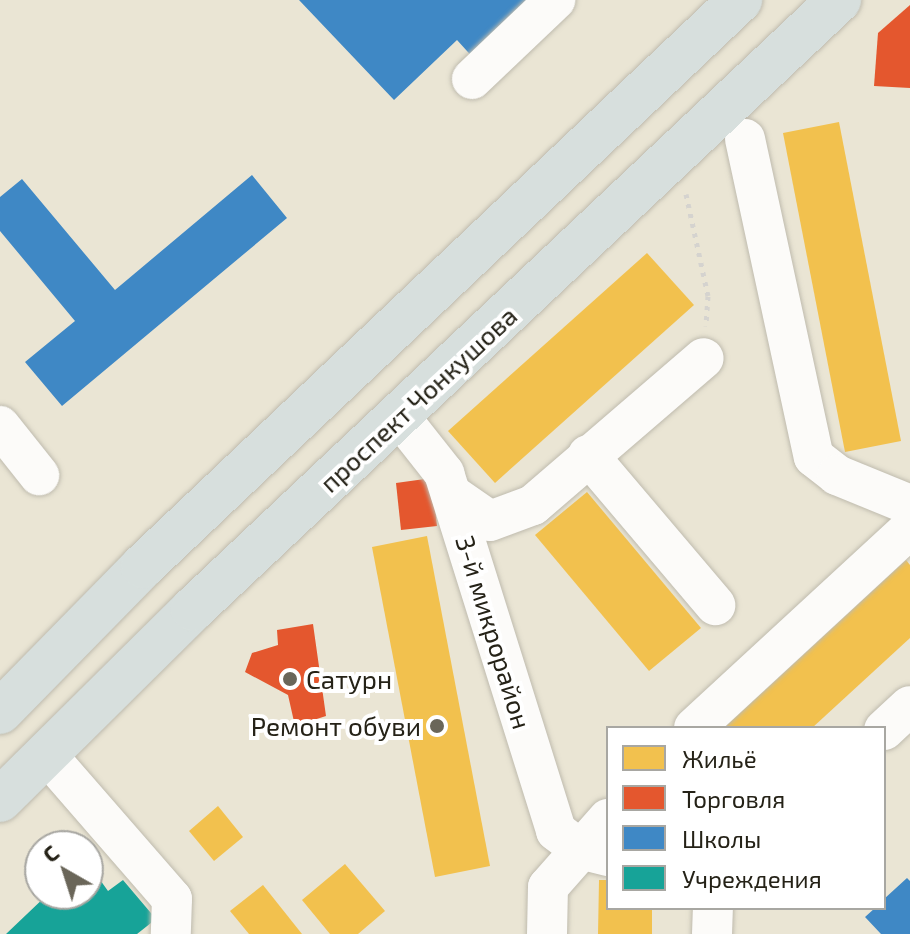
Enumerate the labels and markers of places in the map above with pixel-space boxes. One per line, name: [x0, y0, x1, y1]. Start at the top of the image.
place label: Сатурн: [306, 663, 392, 695]
marker: Сатурн: [281, 670, 299, 688]
place label: Ремонт обуви: [251, 710, 421, 742]
marker: Ремонт обуви: [428, 717, 446, 735]

